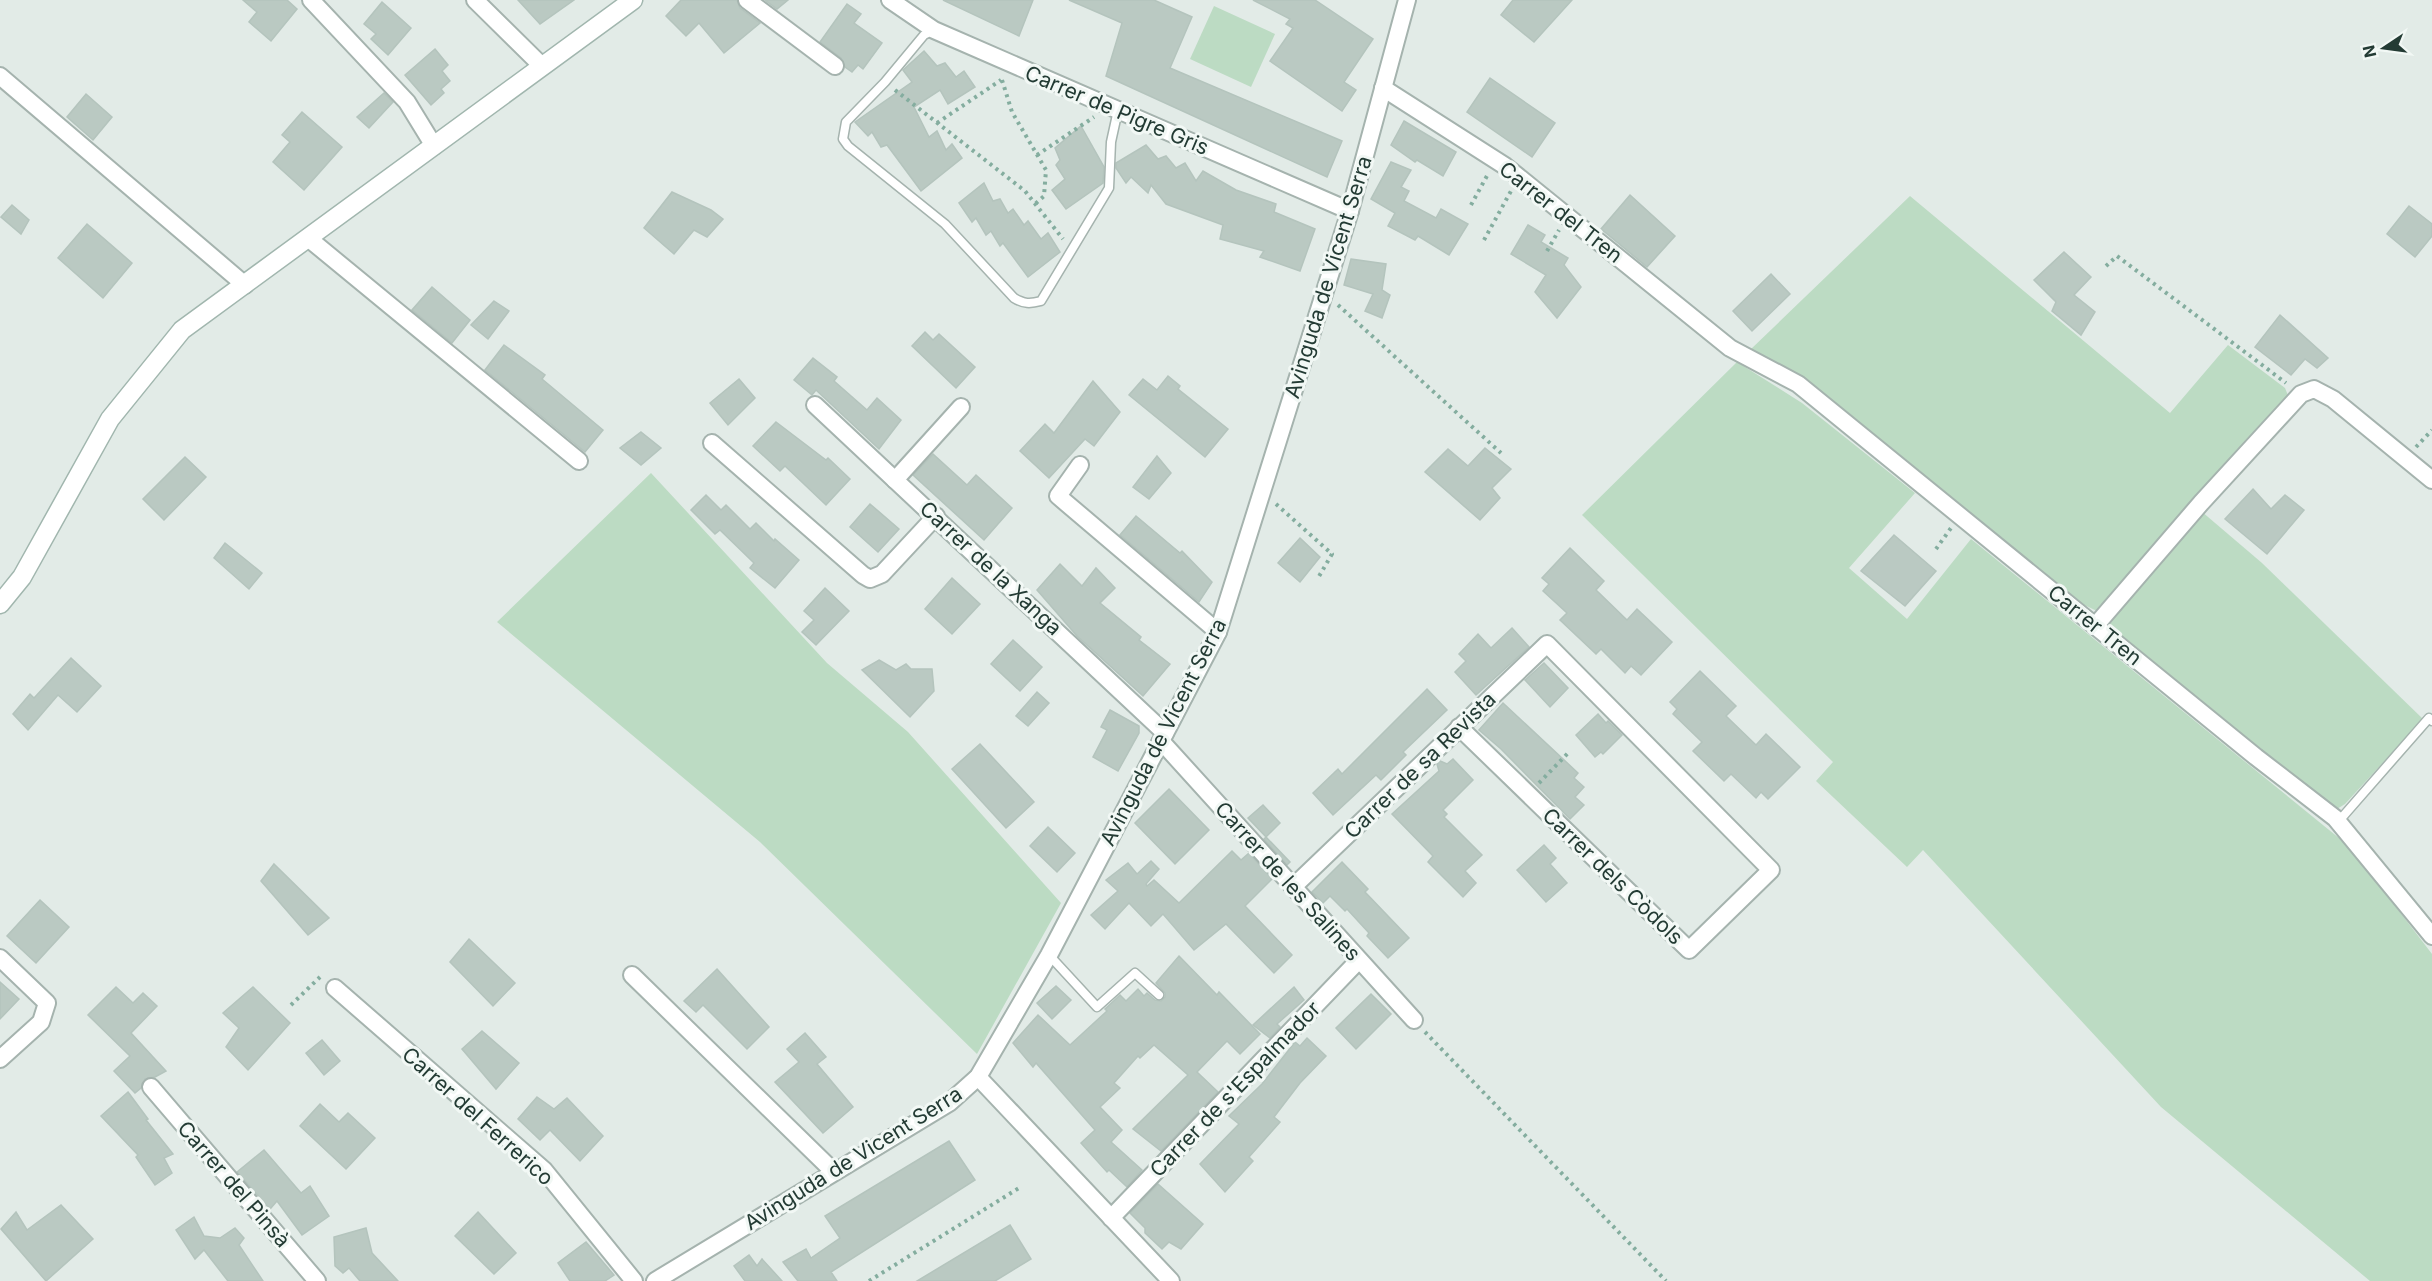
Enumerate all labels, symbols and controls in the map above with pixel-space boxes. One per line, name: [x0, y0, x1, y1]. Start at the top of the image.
north arrow: [2354, 18, 2414, 78]
text: N: [2358, 43, 2381, 60]
street label: Carrer de Pigre Gris: [1021, 60, 1213, 160]
street label: Avinguda de Vicent Serra: [1279, 153, 1377, 401]
street label: Carrer del Tren: [1494, 156, 1628, 268]
street label: Carrer de la Xanga: [915, 496, 1067, 640]
street label: Carrer Tren: [2043, 580, 2147, 670]
street label: Avinguda de Vicent Serra: [1095, 614, 1231, 850]
street label: Carrer de sa Revista: [1339, 686, 1501, 844]
street label: Carrer de les Salines: [1210, 796, 1366, 966]
street label: Carrer dels Còdols: [1538, 803, 1688, 949]
street label: Carrer de s'Espalmador: [1145, 996, 1326, 1182]
street label: Carrer del Ferrerico: [397, 1042, 559, 1190]
street label: Avinguda de Vicent Serra: [740, 1081, 966, 1235]
street label: Carrer del Pinsà: [172, 1116, 296, 1252]

